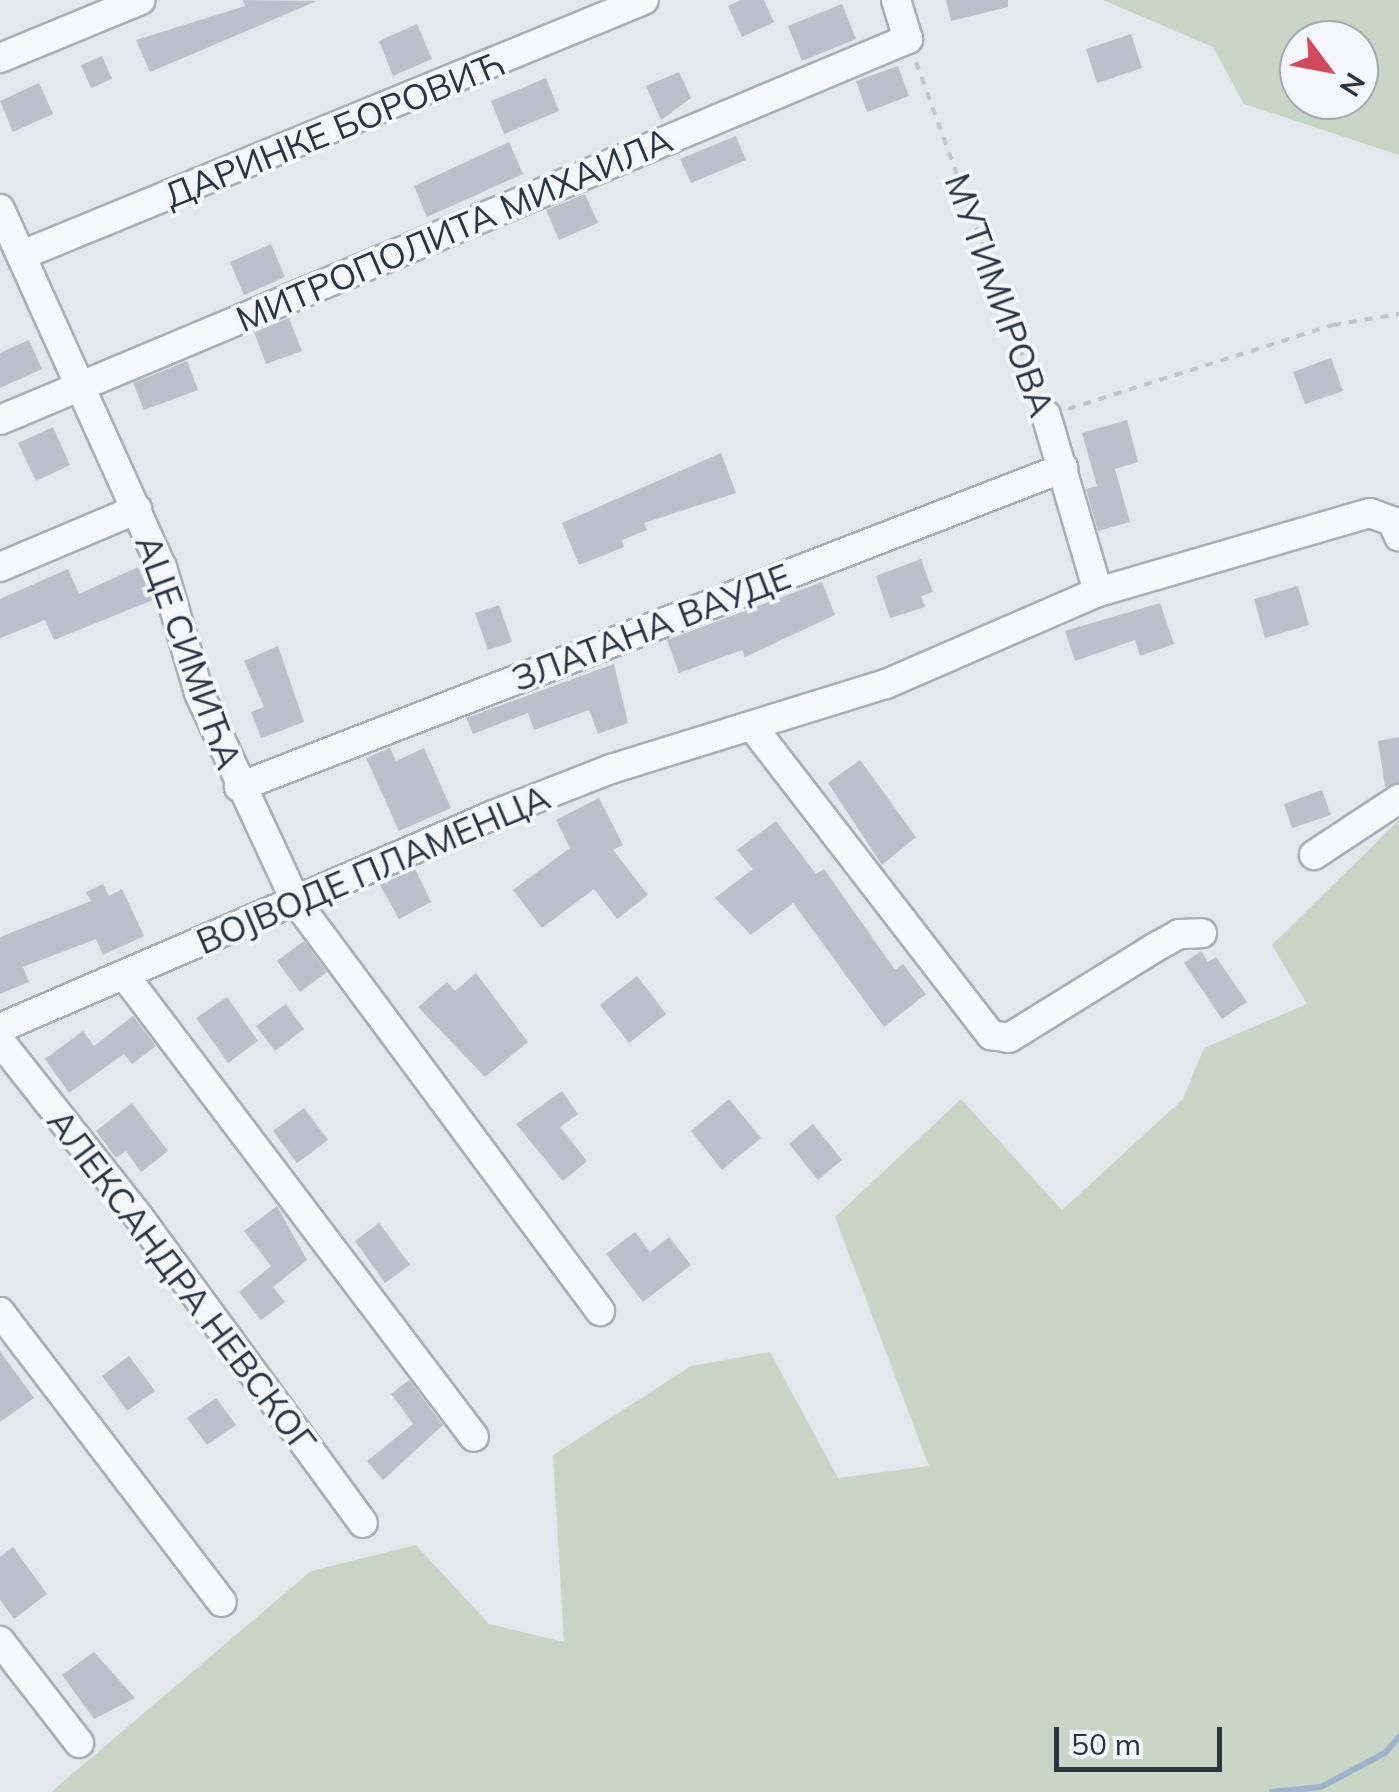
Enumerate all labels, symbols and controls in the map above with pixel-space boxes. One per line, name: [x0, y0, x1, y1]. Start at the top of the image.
north arrow: [1279, 20, 1379, 120]
street label: ДАРИНКЕ БОРОВИЋ: [158, 42, 510, 216]
text: N: [1333, 67, 1374, 103]
street label: МИТРОПОЛИТА МИХАИЛА: [230, 118, 678, 340]
street label: МУТИМИРОВА: [937, 168, 1063, 422]
street label: АЦЕ СИМИЋА: [127, 529, 251, 775]
street label: ЗЛАТАНА ВАУДЕ: [506, 555, 796, 699]
street label: ВОЈВОДЕ ПЛАМЕНЦА: [190, 776, 556, 962]
street label: АЛЕКСАНДРА НЕВСКОГ: [39, 1101, 325, 1461]
scale bar: [1059, 1707, 1226, 1769]
text: 50 m: [1071, 1725, 1141, 1763]

